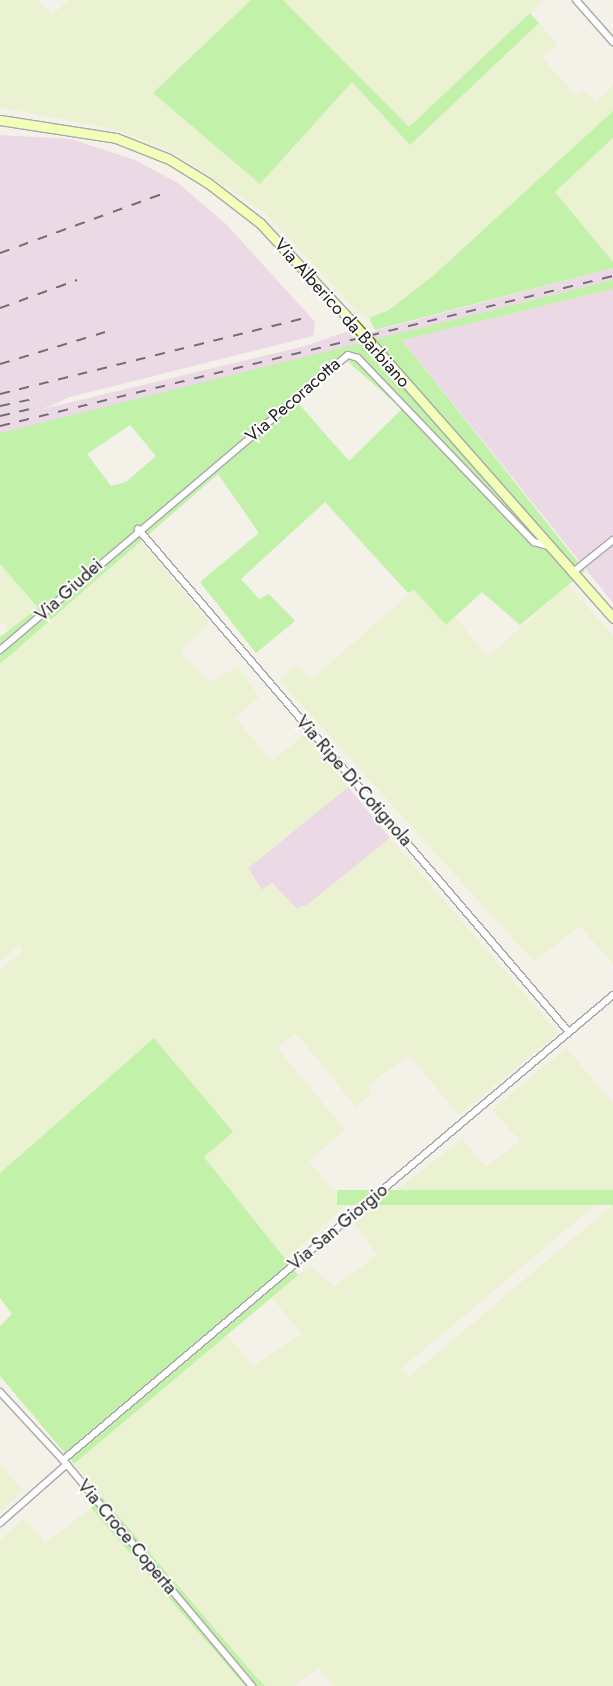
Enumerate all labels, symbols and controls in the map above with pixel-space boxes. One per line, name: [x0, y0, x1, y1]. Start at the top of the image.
street label: Via Alberico da Barbiano: [269, 234, 415, 392]
street label: Via Pecoracotta: [241, 353, 345, 447]
street label: Via Giudei: [31, 554, 107, 626]
street label: Via Ripe Di Cotignola: [291, 711, 417, 851]
street label: Via San Giorgio: [284, 1179, 392, 1275]
street label: Via Croce Coperta: [73, 1475, 181, 1599]

